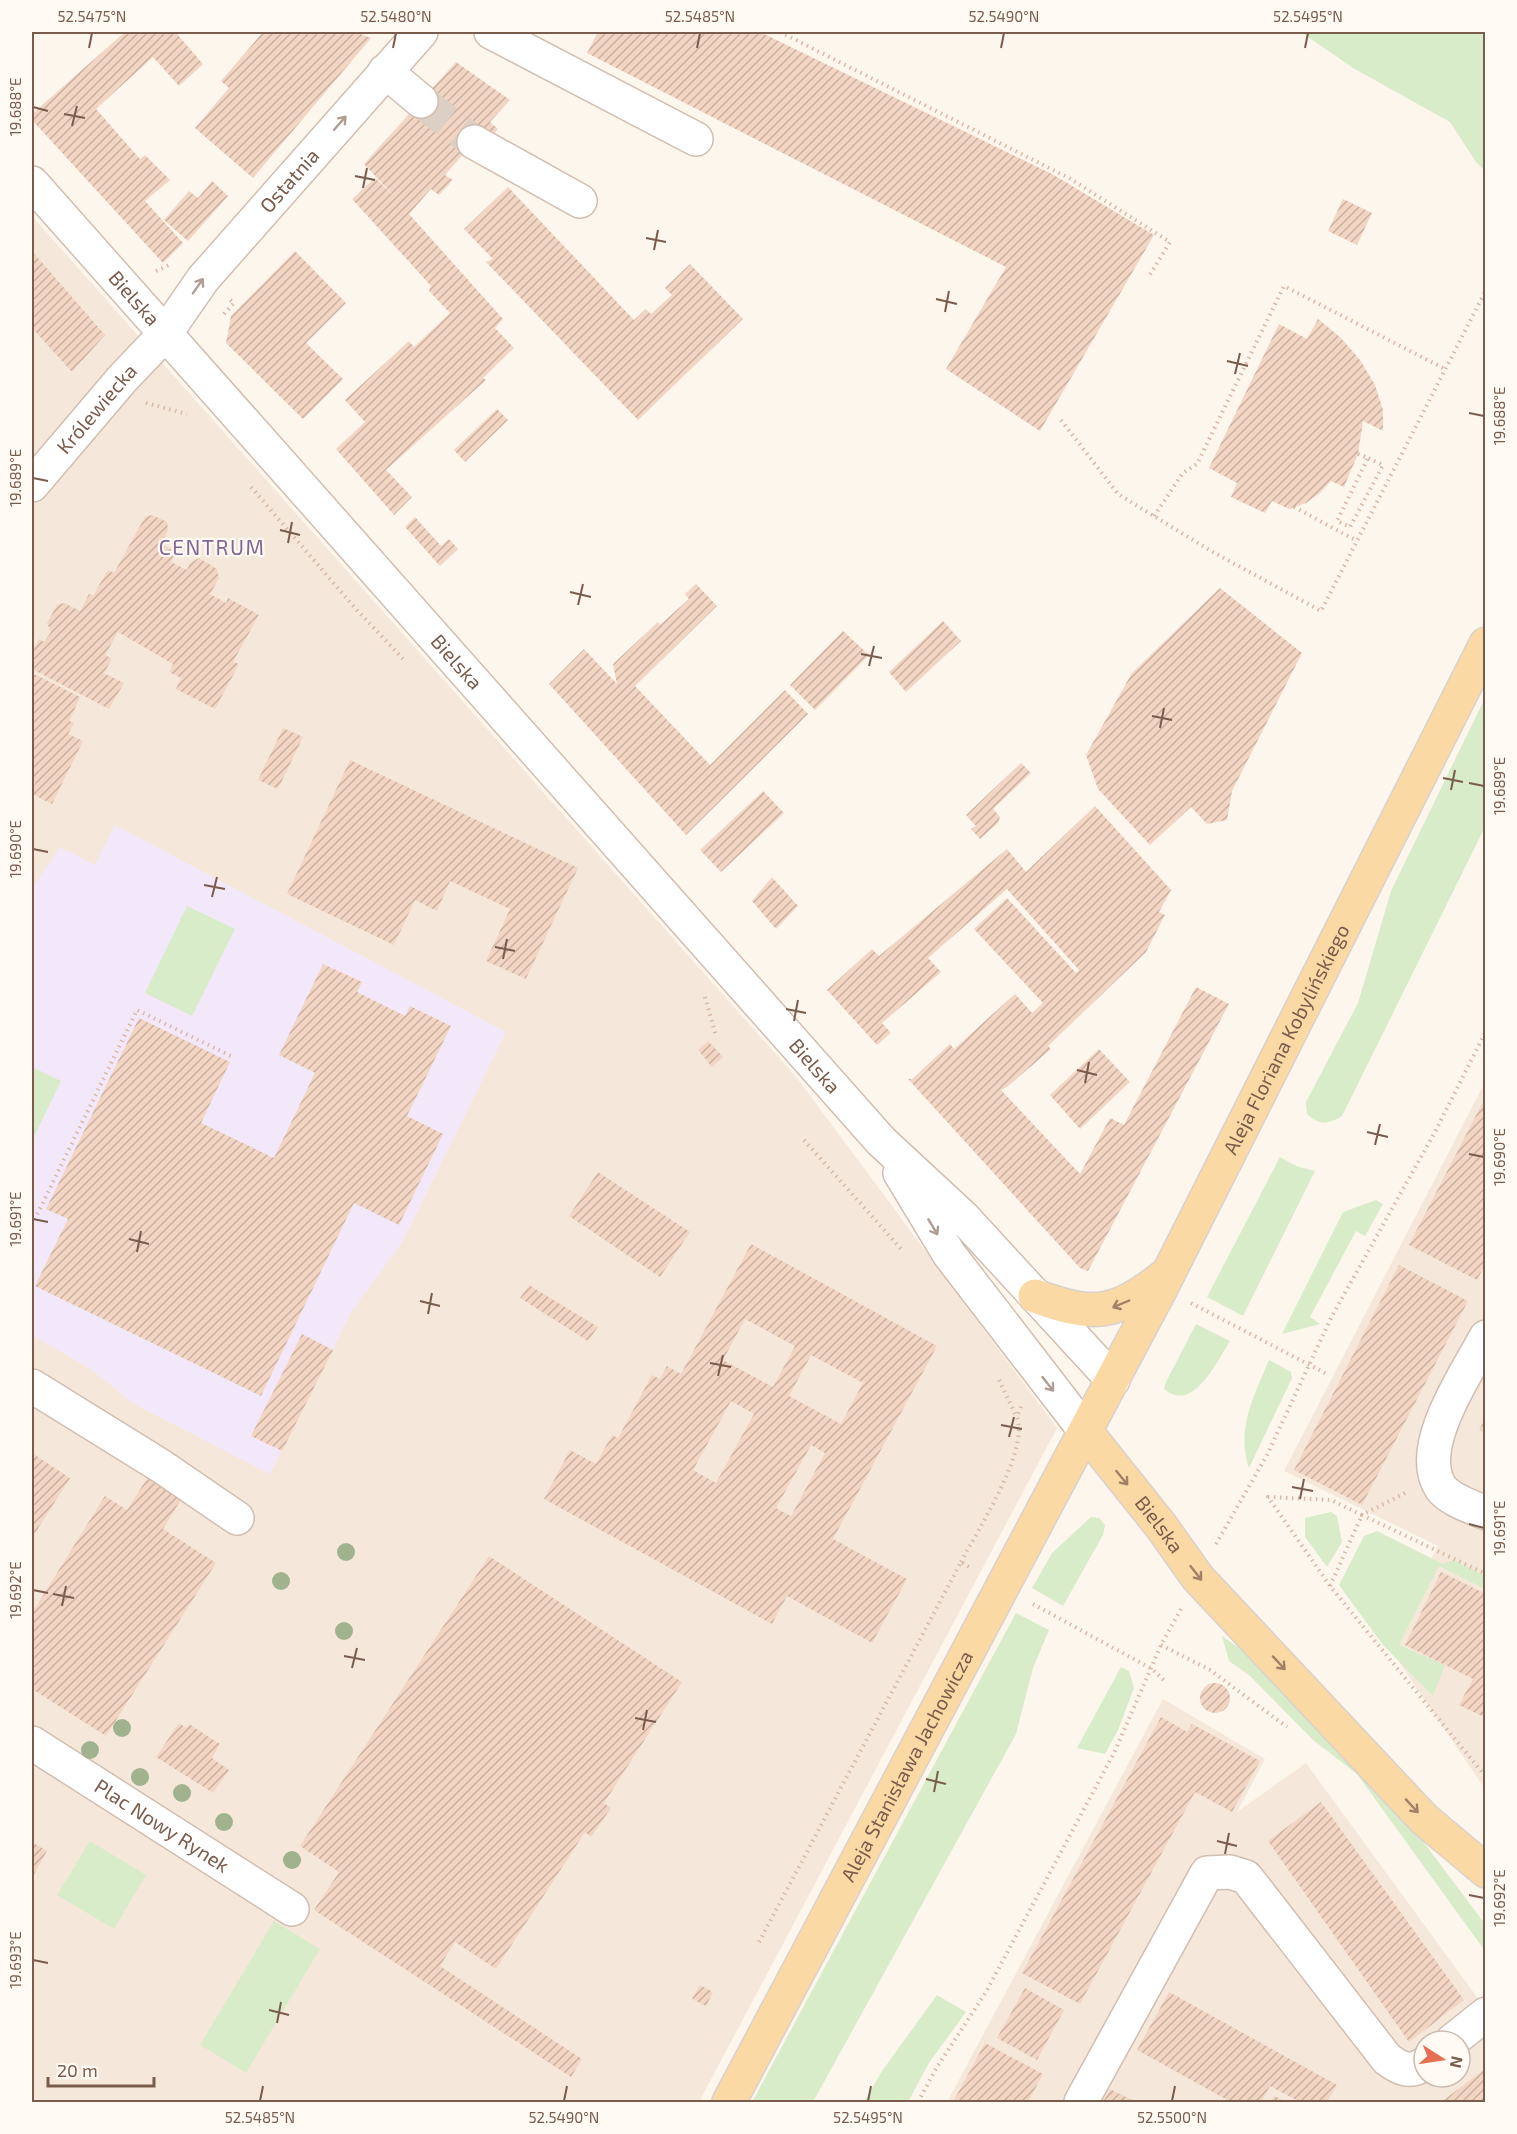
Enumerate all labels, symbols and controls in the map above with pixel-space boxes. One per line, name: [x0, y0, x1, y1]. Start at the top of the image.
text: 52.5475°N: [58, 7, 126, 25]
text: 52.5480°N: [360, 7, 432, 25]
text: 52.5485°N: [665, 7, 735, 25]
text: 52.5490°N: [969, 7, 1039, 25]
text: 52.5495°N: [1273, 7, 1343, 25]
text: 19.688°E: [6, 78, 24, 136]
one-way arrow: [333, 116, 347, 131]
street label: Ostatnia: [254, 143, 323, 217]
street label: Bielska: [104, 265, 166, 330]
one-way arrow: [192, 278, 204, 295]
street label: Królewiecka: [51, 358, 141, 458]
text: 19.688°E: [1490, 387, 1508, 445]
text: 19.689°E: [6, 449, 24, 507]
district label: CENTRUM: [159, 534, 265, 559]
street label: Bielska: [427, 629, 488, 694]
text: 19.689°E: [1490, 757, 1508, 815]
text: 19.690°E: [6, 820, 24, 878]
street label: Aleja Floriana Kobylińskiego: [1217, 920, 1354, 1158]
street label: Bielska: [785, 1033, 846, 1098]
text: 19.690°E: [1490, 1128, 1508, 1186]
text: 19.691°E: [6, 1192, 24, 1246]
one-way arrow: [927, 1218, 939, 1235]
one-way arrow: [1113, 1299, 1131, 1310]
one-way arrow: [1042, 1376, 1055, 1392]
one-way arrow: [1116, 1470, 1129, 1486]
street label: Bielska: [1131, 1491, 1189, 1557]
text: 19.691°E: [1490, 1501, 1508, 1555]
text: 19.692°E: [6, 1561, 24, 1619]
one-way arrow: [1189, 1565, 1202, 1581]
street label: Aleja Stanisława Jachowicza: [835, 1646, 977, 1885]
one-way arrow: [1272, 1655, 1286, 1670]
street label: Plac Nowy Rynek: [91, 1773, 234, 1877]
one-way arrow: [1404, 1798, 1418, 1813]
text: 19.692°E: [1490, 1869, 1508, 1927]
text: 19.693°E: [6, 1931, 24, 1989]
north arrow: [1412, 2029, 1472, 2089]
scale bar: [48, 2050, 154, 2088]
text: N: [1447, 2055, 1468, 2070]
text: 20 m: [57, 2059, 98, 2081]
text: 52.5485°N: [225, 2108, 295, 2126]
text: 52.5490°N: [529, 2108, 599, 2126]
text: 52.5495°N: [833, 2108, 903, 2126]
text: 52.5500°N: [1137, 2108, 1207, 2126]

